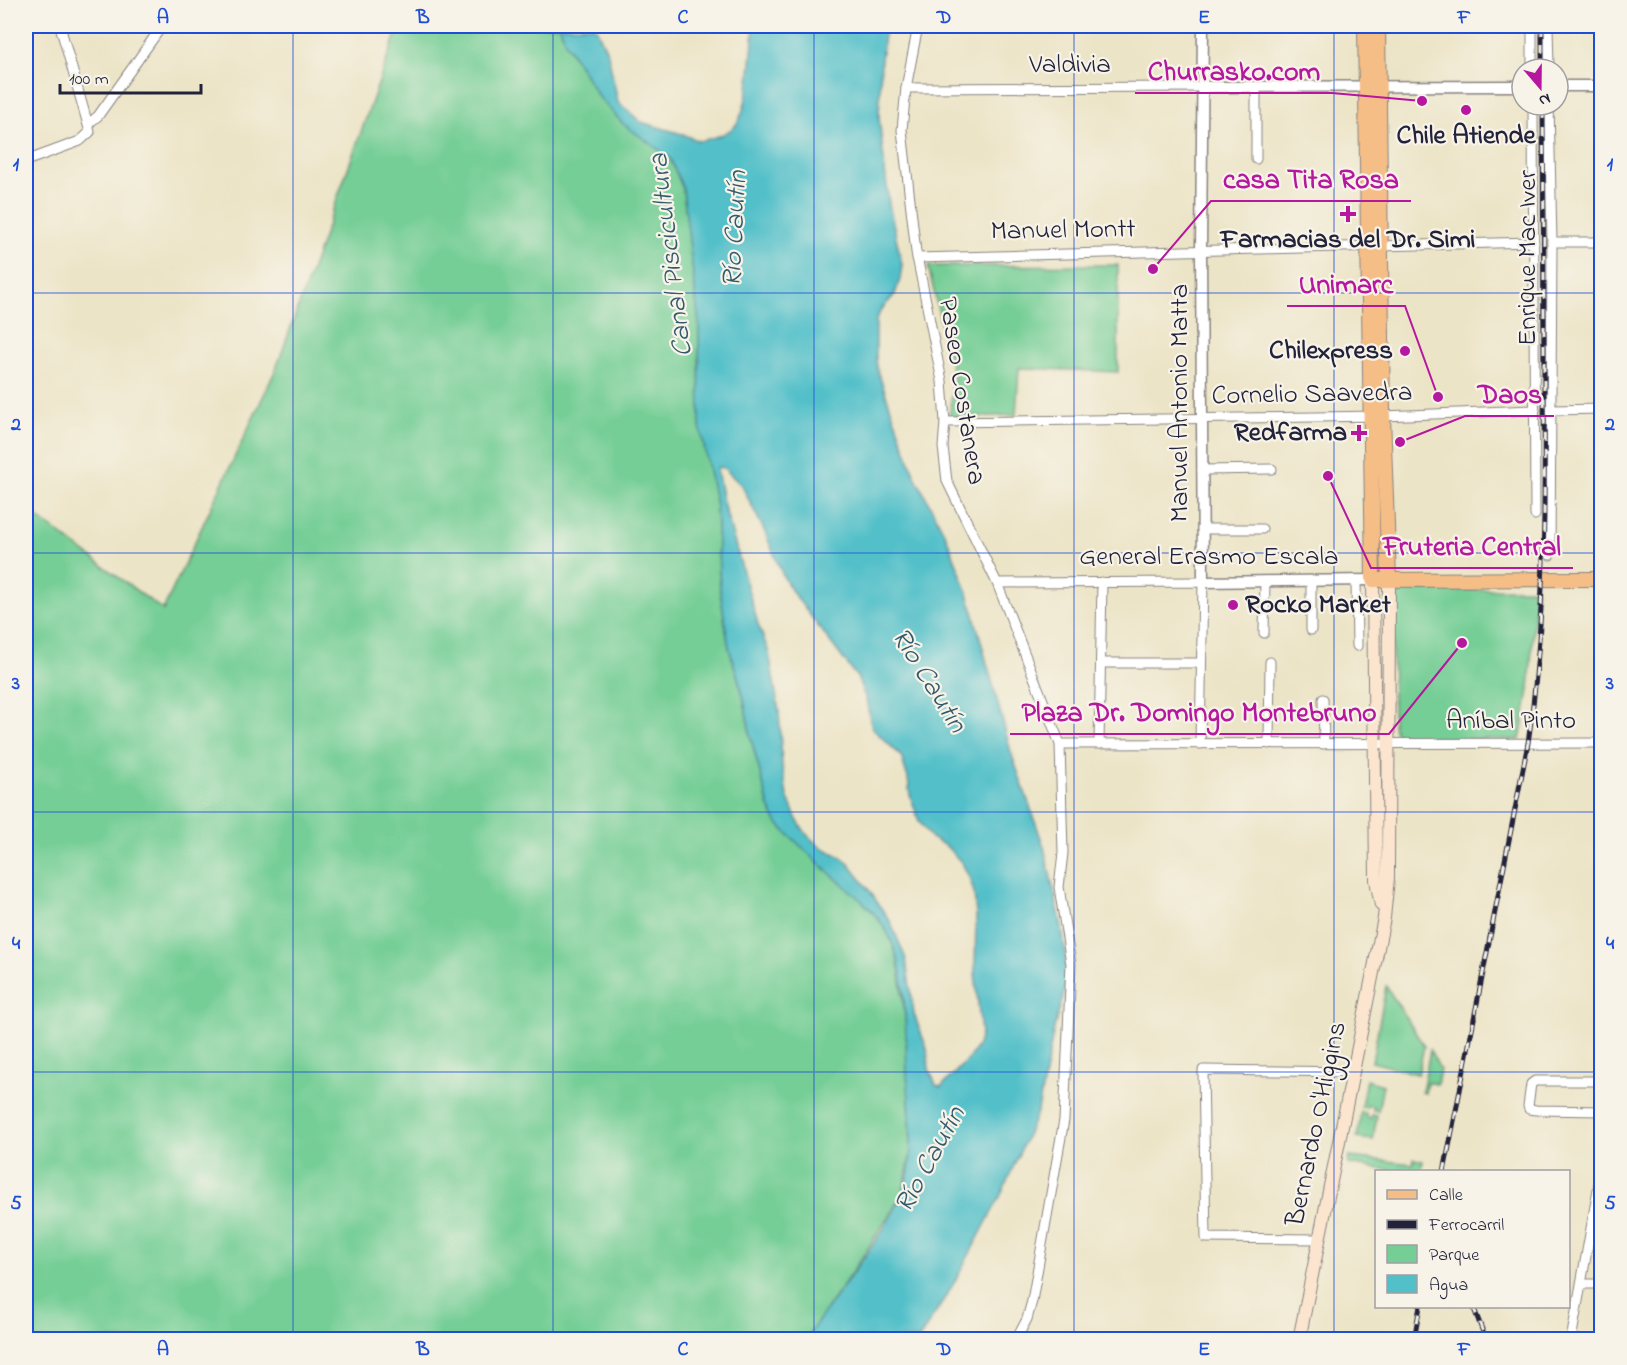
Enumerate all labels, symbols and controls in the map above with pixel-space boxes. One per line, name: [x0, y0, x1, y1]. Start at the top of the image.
text: A: [157, 4, 169, 33]
text: B: [415, 4, 430, 33]
text: C: [678, 4, 689, 33]
text: D: [936, 4, 951, 33]
text: E: [1198, 4, 1210, 33]
text: F: [1457, 4, 1471, 33]
street label: Valdivia: [1028, 46, 1111, 85]
callout: Churrasko.com: [1135, 47, 1332, 93]
text: Churrasko.com: [1148, 53, 1321, 94]
scale bar: [60, 57, 201, 95]
north arrow: [1510, 57, 1570, 117]
text: 100 m: [69, 67, 109, 93]
text: N: [1535, 86, 1554, 112]
marker: Chile Atiende: [1459, 103, 1473, 117]
place label: Chile Atiende: [1396, 117, 1536, 156]
water label: Canal Piscicultura: [639, 150, 705, 359]
text: 1: [13, 151, 20, 180]
text: 1: [1607, 151, 1614, 180]
callout: casa Tita Rosa: [1211, 155, 1411, 201]
text: casa Tita Rosa: [1223, 161, 1399, 202]
water label: Río Cautín: [712, 168, 760, 288]
street label: Enrique Mac Iver: [1509, 169, 1548, 346]
marker: Farmacias del Dr. Simi: [1341, 207, 1355, 221]
street label: Manuel Montt: [990, 210, 1136, 252]
place label: Farmacias del Dr. Simi: [1219, 221, 1476, 260]
callout: Unimarc: [1287, 260, 1405, 306]
text: Unimarc: [1299, 266, 1394, 307]
street label: Manuel Antonio Matta: [1161, 284, 1200, 522]
street label: Paseo Costanera: [927, 294, 995, 488]
place label: Chilexpress: [1269, 332, 1393, 371]
marker: Chilexpress: [1398, 344, 1412, 358]
callout: Daos: [1465, 370, 1554, 416]
street label: Cornelio Saavedra: [1211, 374, 1413, 416]
text: Daos: [1476, 376, 1542, 417]
text: 2: [10, 411, 21, 440]
text: 2: [1604, 411, 1615, 440]
place label: Redfarma: [1234, 414, 1347, 453]
marker: Redfarma: [1352, 426, 1366, 440]
callout: Fruteria Central: [1371, 522, 1573, 568]
text: Fruteria Central: [1381, 528, 1561, 569]
street label: General Erasmo Escala: [1079, 538, 1339, 577]
place label: Rocko Market: [1245, 586, 1392, 625]
marker: Rocko Market: [1226, 598, 1240, 612]
water label: Río Cautín: [880, 621, 977, 742]
text: 3: [11, 670, 20, 699]
text: 3: [1605, 670, 1614, 699]
callout: Plaza Dr. Domingo Montebruno: [1010, 688, 1389, 734]
text: Plaza Dr. Domingo Montebruno: [1021, 694, 1377, 736]
street label: Aníbal Pinto: [1446, 702, 1576, 741]
text: 4: [12, 930, 21, 959]
text: 4: [1606, 930, 1615, 959]
street label: Bernardo O'Higgins: [1276, 1018, 1358, 1231]
water label: Río Cautín: [885, 1098, 978, 1221]
legend: [1375, 1170, 1570, 1308]
text: Calle: [1429, 1183, 1464, 1209]
text: 5: [10, 1190, 22, 1219]
text: 5: [1604, 1190, 1616, 1219]
text: Ferrocarril: [1428, 1213, 1504, 1239]
text: Parque: [1429, 1243, 1480, 1269]
text: Agua: [1429, 1273, 1468, 1300]
text: A: [157, 1336, 169, 1365]
text: B: [415, 1336, 430, 1365]
text: C: [678, 1336, 689, 1365]
text: D: [936, 1336, 951, 1365]
text: E: [1198, 1336, 1210, 1365]
text: F: [1457, 1336, 1471, 1365]

